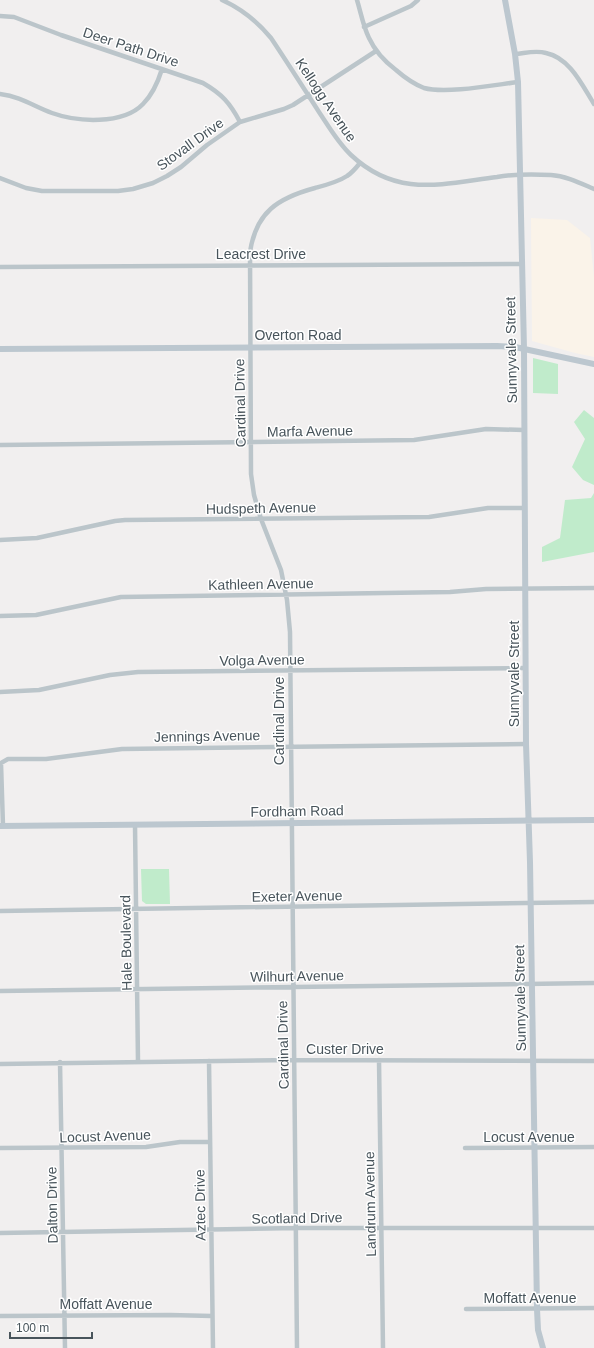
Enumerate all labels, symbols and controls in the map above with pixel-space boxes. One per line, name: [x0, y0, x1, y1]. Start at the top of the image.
street label: Deer Path Drive: [81, 24, 181, 70]
street label: Kellogg Avenue: [292, 55, 360, 145]
street label: Stovall Drive: [154, 114, 227, 174]
street label: Leacrest Drive: [216, 246, 306, 262]
street label: Sunnyvale Street: [502, 296, 520, 403]
street label: Overton Road: [254, 327, 342, 343]
street label: Cardinal Drive: [231, 358, 249, 447]
street label: Marfa Avenue: [267, 422, 353, 440]
street label: Hudspeth Avenue: [206, 499, 316, 517]
street label: Kathleen Avenue: [208, 575, 314, 593]
street label: Sunnyvale Street: [506, 621, 522, 727]
street label: Volga Avenue: [219, 651, 305, 669]
street label: Cardinal Drive: [271, 676, 287, 765]
street label: Jennings Avenue: [154, 727, 261, 745]
street label: Fordham Road: [250, 802, 344, 820]
street label: Exeter Avenue: [251, 887, 343, 905]
street label: Hale Boulevard: [117, 895, 135, 991]
street label: Sunnyvale Street: [511, 944, 529, 1051]
street label: Wilhurt Avenue: [250, 967, 344, 985]
street label: Cardinal Drive: [274, 1000, 292, 1089]
street label: Custer Drive: [306, 1041, 384, 1057]
street label: Locust Avenue: [59, 1126, 151, 1146]
street label: Locust Avenue: [483, 1129, 575, 1145]
street label: Landrum Avenue: [361, 1151, 379, 1257]
street label: Dalton Drive: [43, 1166, 61, 1244]
street label: Aztec Drive: [191, 1169, 209, 1241]
street label: Scotland Drive: [251, 1209, 343, 1227]
street label: Moffatt Avenue: [484, 1290, 577, 1306]
street label: Moffatt Avenue: [60, 1296, 153, 1312]
scale bar: [10, 1314, 92, 1340]
text: 100 m: [16, 1321, 49, 1335]

